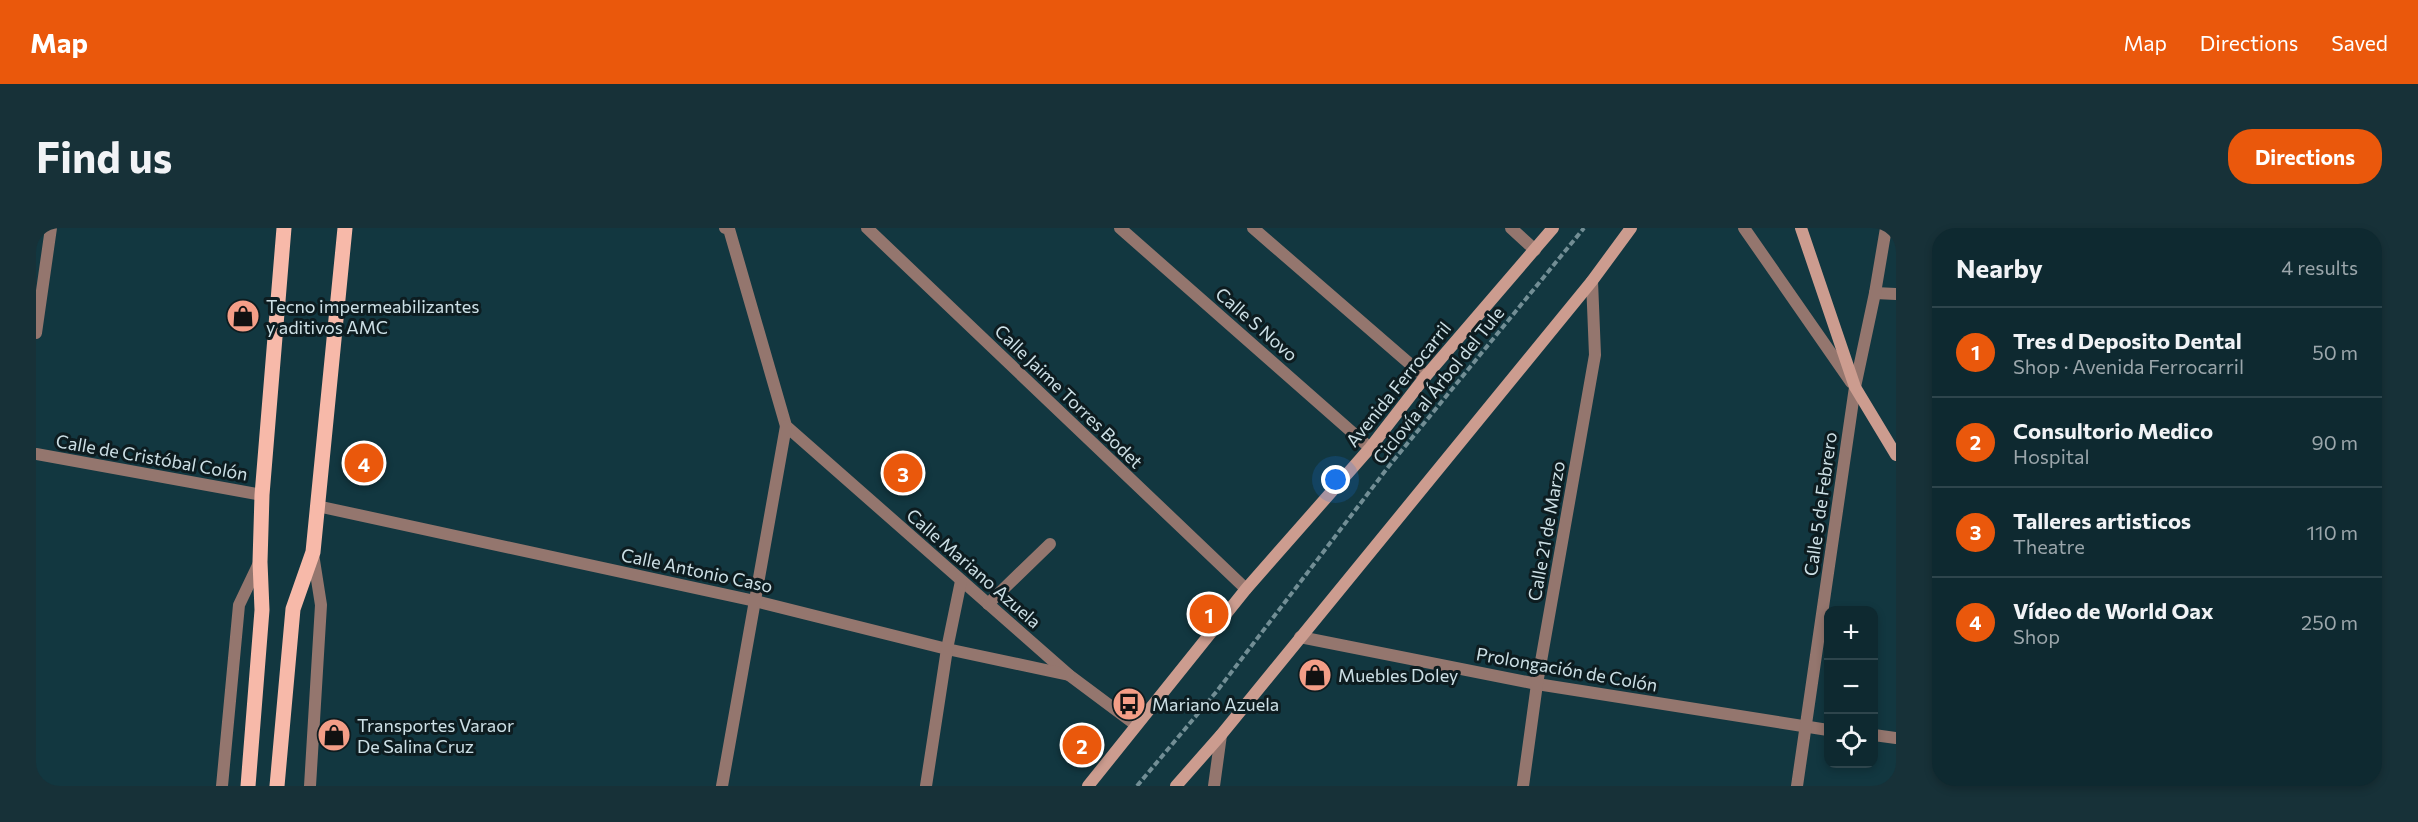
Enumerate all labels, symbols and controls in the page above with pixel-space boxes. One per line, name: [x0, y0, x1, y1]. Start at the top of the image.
text: Map: [30, 25, 88, 59]
text: Map: [2124, 30, 2167, 55]
text: Directions: [2200, 30, 2298, 55]
text: Saved: [2331, 30, 2388, 55]
button: Directions: [2228, 129, 2382, 184]
text: Find us: [36, 130, 172, 182]
text: Nearby: [1956, 252, 2043, 283]
text: 4 results: [2281, 255, 2358, 279]
street label: Calle S Novo: [1211, 282, 1303, 366]
place label: Tecno impermeabilizantes y aditivos AMC: [266, 295, 479, 338]
shop icon: Tecno impermeabilizantes y aditivos AMC: [225, 298, 261, 334]
street label: Ciclovía al Árbol del Tule: [1368, 302, 1508, 468]
street label: Avenida Ferrocarril: [1341, 317, 1455, 451]
street label: Calle Jaime Torres Bodet: [990, 320, 1148, 472]
text: Tres d Deposito Dental: [2013, 327, 2242, 354]
text: 1: [1971, 340, 1980, 364]
text: 50 m: [2312, 340, 2358, 364]
text: Shop · Avenida Ferrocarril: [2013, 354, 2244, 378]
text: Consultorio Medico: [2013, 417, 2213, 444]
street label: Calle de Cristóbal Colón: [54, 429, 250, 485]
text: 2: [1970, 430, 1981, 454]
text: 90 m: [2312, 430, 2358, 454]
street label: Calle 5 de Febrero: [1799, 431, 1841, 577]
pin: 4: [344, 440, 384, 486]
text: Hospital: [2013, 444, 2090, 468]
pin: 3: [884, 450, 922, 496]
street label: Calle 21 de Marzo: [1523, 459, 1569, 603]
your location: [1321, 465, 1350, 494]
street label: Calle Mariano Azuela: [902, 504, 1046, 632]
text: Talleres artisticos: [2013, 507, 2191, 534]
text: 3: [1970, 520, 1981, 544]
text: 110 m: [2307, 520, 2358, 544]
text: Theatre: [2013, 534, 2085, 558]
street label: Calle Antonio Caso: [619, 543, 775, 597]
pin: 1: [1190, 592, 1228, 636]
text: Vídeo de World Oax: [2013, 597, 2213, 624]
map controls: [1824, 606, 1878, 768]
button: +: [1824, 606, 1878, 660]
text: 4: [1969, 610, 1982, 634]
text: 250 m: [2301, 610, 2358, 634]
text: Shop: [2013, 624, 2060, 648]
street label: Prolongación de Colón: [1475, 642, 1659, 696]
shop icon: Muebles Doley: [1297, 657, 1333, 693]
button: −: [1824, 660, 1878, 714]
place label: Muebles Doley: [1338, 664, 1458, 686]
bus stop icon: Mariano Azuela: [1111, 686, 1147, 722]
place label: Mariano Azuela: [1152, 693, 1279, 715]
place label: Transportes Varaor De Salina Cruz: [357, 714, 514, 757]
button: locate: [1824, 714, 1878, 768]
shop icon: Transportes Varaor De Salina Cruz: [316, 717, 352, 753]
pin: 2: [1062, 722, 1102, 768]

